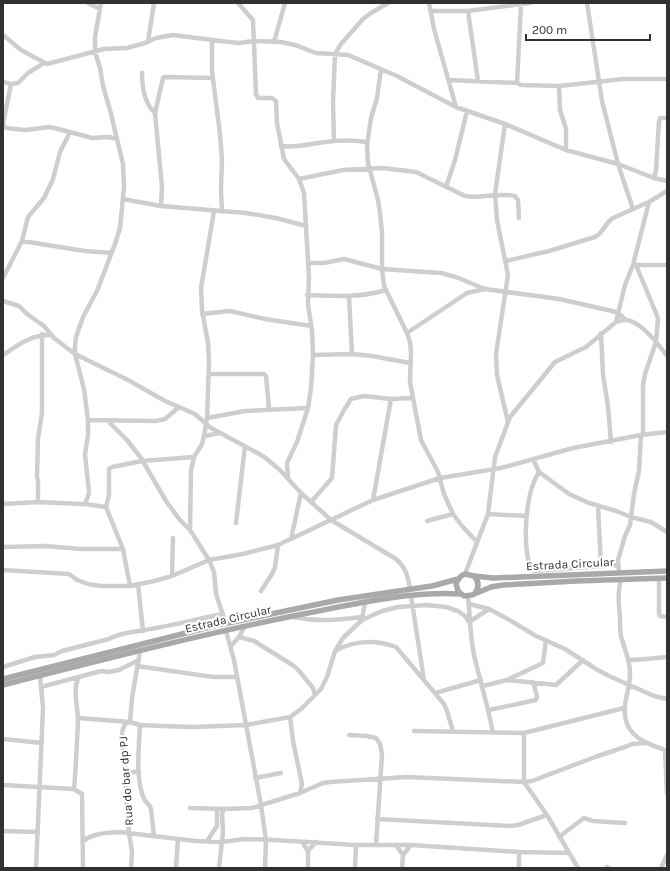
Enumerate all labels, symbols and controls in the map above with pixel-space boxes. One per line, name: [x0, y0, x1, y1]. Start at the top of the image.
scale bar: [526, 16, 650, 42]
text: 200 m: [532, 23, 567, 37]
street label: Estrada Circular: [526, 555, 615, 573]
street label: Estrada Circular: [183, 602, 273, 636]
street label: Rua do bar dp PJ: [116, 736, 136, 826]

